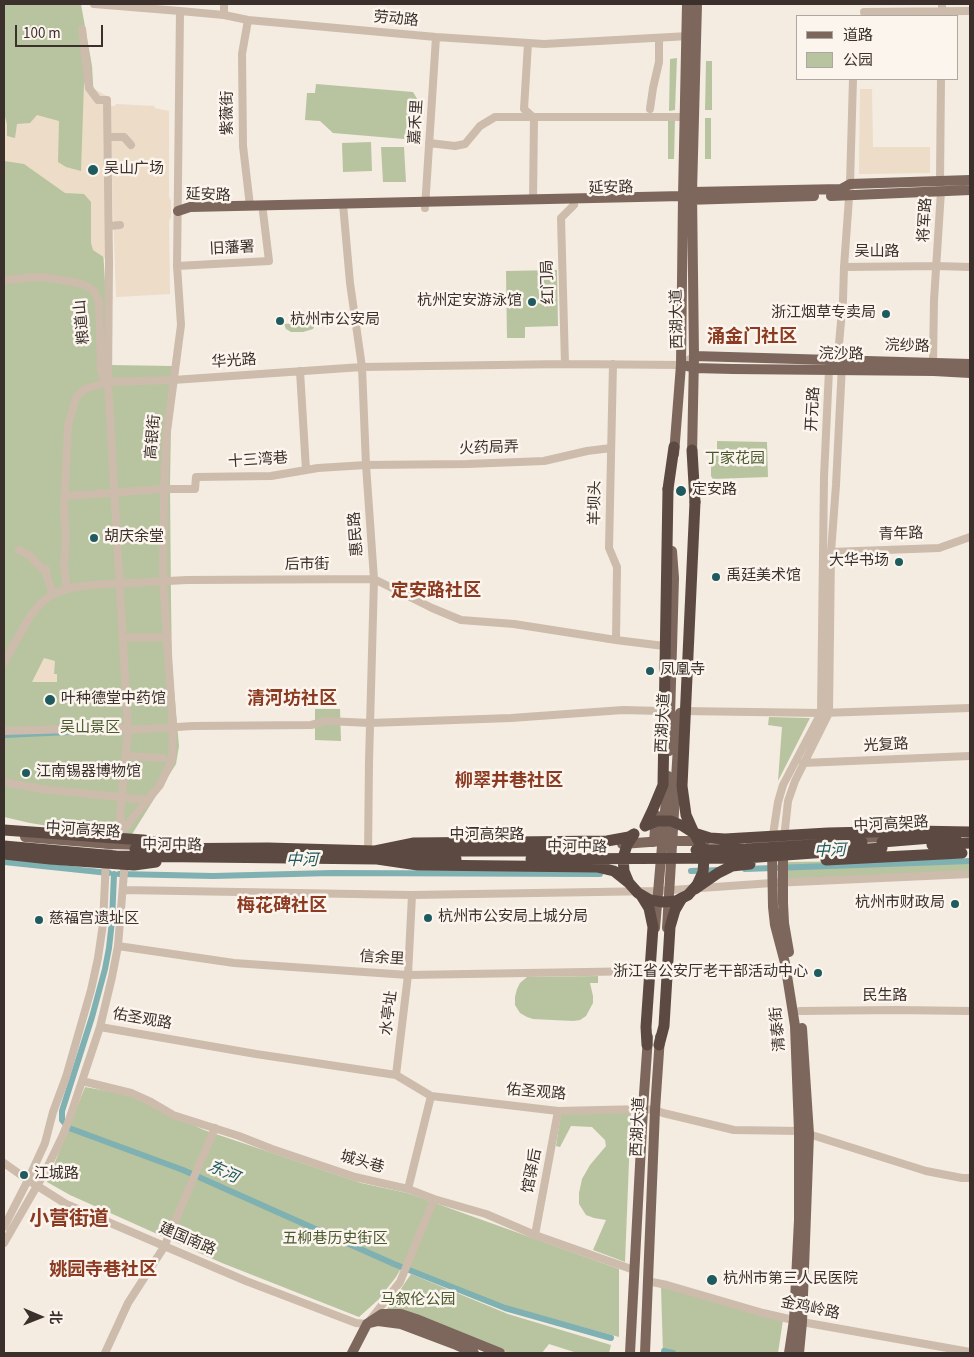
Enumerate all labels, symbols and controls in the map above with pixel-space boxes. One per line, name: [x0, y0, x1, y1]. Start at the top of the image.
street label: 劳动路: [373, 9, 419, 31]
scale bar: [18, 15, 105, 47]
legend: [796, 15, 959, 80]
text: 100 m: [23, 23, 61, 44]
text: 道路: [843, 25, 873, 46]
text: 公园: [843, 50, 873, 71]
street label: 紫薇街: [220, 91, 238, 135]
street label: 嘉禾里: [406, 99, 428, 145]
place label: 吴山广场: [104, 161, 164, 179]
marker: 吴山广场: [86, 163, 100, 177]
street label: 延安路: [588, 179, 634, 199]
street label: 延安路: [185, 186, 231, 206]
street label: 将军路: [916, 197, 936, 243]
street label: 旧藩署: [209, 239, 255, 259]
street label: 吴山路: [855, 244, 899, 262]
street label: 红门局: [539, 259, 559, 305]
street label: 西湖大道: [668, 289, 688, 349]
place label: 杭州定安游泳馆: [417, 293, 522, 311]
marker: 杭州定安游泳馆: [526, 296, 538, 308]
street label: 粮道山: [72, 299, 94, 345]
place label: 浙江烟草专卖局: [771, 305, 876, 323]
marker: 浙江烟草专卖局: [880, 308, 892, 320]
place label: 杭州市公安局: [290, 312, 380, 330]
marker: 杭州市公安局: [274, 315, 286, 327]
district label: 涌金门社区: [707, 327, 797, 349]
street label: 浣纱路: [884, 337, 930, 357]
street label: 浣沙路: [818, 346, 864, 364]
street label: 华光路: [211, 351, 257, 373]
street label: 开元路: [804, 386, 824, 432]
street label: 高银街: [143, 414, 165, 460]
street label: 火药局弄: [459, 439, 519, 459]
street label: 十三湾巷: [227, 450, 289, 472]
park label: 丁家花园: [705, 451, 765, 469]
street label: 羊坝头: [587, 480, 605, 526]
place label: 定安路: [692, 482, 737, 500]
marker: 定安路: [674, 484, 688, 498]
street label: 惠民路: [346, 511, 368, 557]
street label: 青年路: [878, 525, 924, 545]
place label: 胡庆余堂: [104, 529, 164, 547]
marker: 胡庆余堂: [88, 532, 100, 544]
place label: 大华书场: [829, 553, 889, 571]
marker: 大华书场: [893, 556, 905, 568]
street label: 后市街: [285, 557, 329, 575]
place label: 禹廷美术馆: [726, 568, 801, 586]
marker: 禹廷美术馆: [710, 571, 722, 583]
district label: 定安路社区: [391, 581, 481, 603]
place label: 凤凰寺: [660, 662, 705, 680]
marker: 凤凰寺: [644, 665, 656, 677]
district label: 清河坊社区: [247, 689, 337, 711]
place label: 叶种德堂中药馆: [61, 691, 166, 709]
marker: 叶种德堂中药馆: [43, 693, 57, 707]
street label: 西湖大道: [653, 693, 675, 753]
park label: 吴山景区: [60, 720, 120, 738]
street label: 光复路: [863, 736, 909, 756]
place label: 江南锡器博物馆: [36, 764, 141, 782]
marker: 江南锡器博物馆: [20, 767, 32, 779]
district label: 柳翠井巷社区: [455, 771, 563, 793]
street label: 中河高架路: [853, 814, 929, 836]
street label: 中河高架路: [45, 819, 121, 843]
street label: 中河高架路: [450, 827, 524, 845]
street label: 中河中路: [142, 836, 202, 856]
street label: 中河中路: [547, 838, 607, 858]
water label: 中河: [814, 842, 846, 862]
water label: 中河: [286, 851, 318, 871]
place label: 杭州市财政局: [855, 895, 945, 913]
district label: 梅花碑社区: [237, 896, 327, 918]
marker: 杭州市财政局: [949, 898, 961, 910]
place label: 杭州市公安局上城分局: [438, 909, 588, 927]
place label: 慈福宫遗址区: [49, 911, 139, 929]
marker: 杭州市公安局上城分局: [422, 912, 434, 924]
marker: 慈福宫遗址区: [33, 914, 45, 926]
street label: 信余里: [359, 948, 405, 970]
place label: 浙江省公安厅老干部活动中心: [613, 964, 808, 982]
marker: 浙江省公安厅老干部活动中心: [812, 967, 824, 979]
street label: 民生路: [863, 988, 907, 1006]
street label: 水亭址: [378, 990, 402, 1036]
street label: 佑圣观路: [111, 1006, 173, 1034]
street label: 清泰街: [768, 1006, 790, 1052]
street label: 佑圣观路: [505, 1081, 567, 1105]
street label: 西湖大道: [628, 1097, 650, 1157]
street label: 馆驿后: [520, 1147, 546, 1195]
street label: 城头巷: [338, 1148, 386, 1178]
water label: 东河: [204, 1158, 242, 1188]
place label: 江城路: [34, 1166, 79, 1184]
marker: 江城路: [18, 1169, 30, 1181]
district label: 小营街道: [29, 1209, 109, 1233]
street label: 建国南路: [156, 1220, 218, 1260]
park label: 五柳巷历史街区: [283, 1231, 387, 1249]
district label: 姚园寺巷社区: [49, 1260, 157, 1282]
place label: 杭州市第三人民医院: [723, 1271, 858, 1289]
marker: 杭州市第三人民医院: [705, 1273, 719, 1287]
north arrow: [15, 1292, 65, 1342]
park label: 马叙伦公园: [381, 1292, 455, 1310]
street label: 金鸡岭路: [779, 1294, 841, 1324]
text: 北: [45, 1310, 65, 1324]

